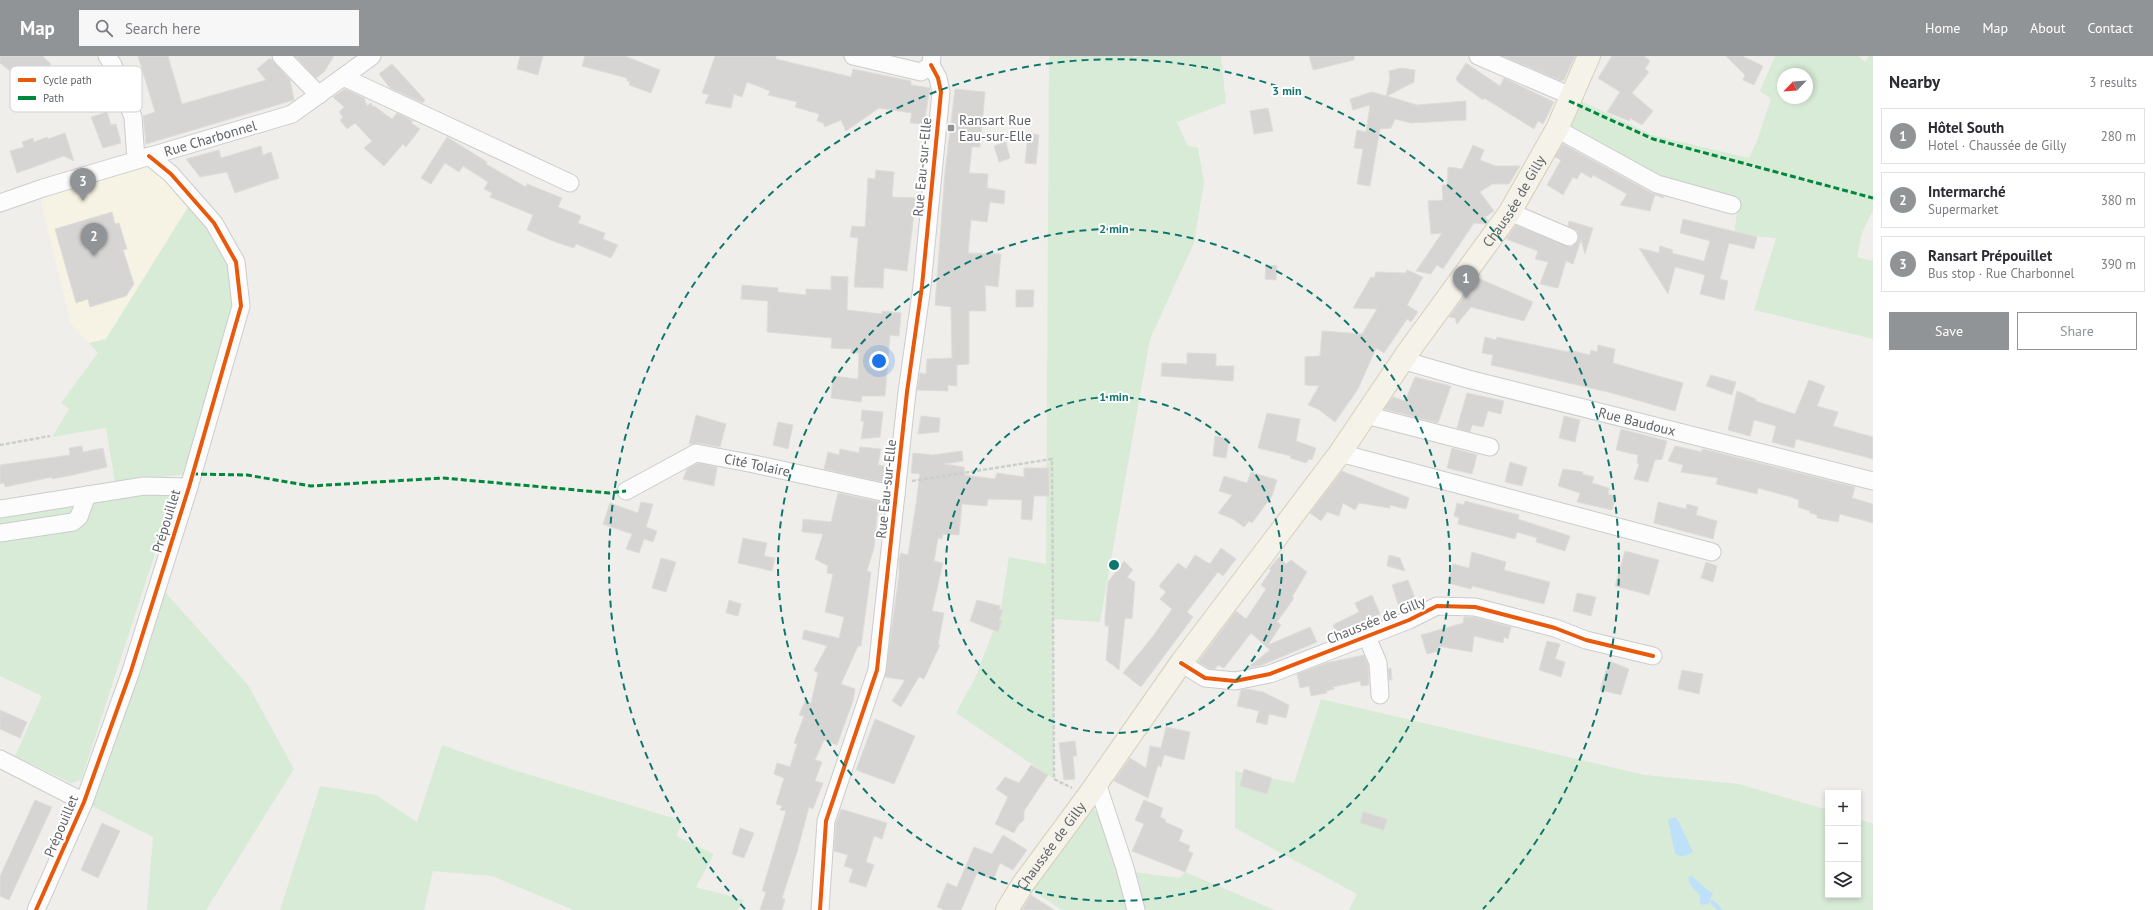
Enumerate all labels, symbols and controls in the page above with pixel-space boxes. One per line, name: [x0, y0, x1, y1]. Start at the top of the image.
search box: [79, 10, 359, 46]
text: Map: [20, 16, 55, 40]
icon: search: [93, 17, 115, 39]
text: Search here: [125, 19, 201, 38]
text: Home: [1925, 19, 1960, 37]
text: Map: [1982, 19, 2008, 37]
text: About: [2030, 19, 2066, 37]
text: Contact: [2088, 19, 2133, 37]
legend: [10, 66, 142, 112]
north arrow: [1777, 68, 1813, 104]
text: Nearby: [1889, 71, 1940, 93]
text: Cycle path: [43, 73, 92, 87]
text: 3 results: [2089, 74, 2137, 91]
text: 3 min: [1272, 83, 1302, 98]
text: Path: [43, 91, 64, 105]
place label: Ransart Rue Eau-sur-Elle: [959, 111, 1032, 145]
street label: Rue Charbonnel: [162, 116, 259, 161]
street label: Rue Eau-sur-Elle: [909, 117, 935, 217]
text: Hôtel South: [1928, 118, 2004, 137]
marker: Ransart Rue Eau-sur-Elle: [946, 123, 956, 133]
text: 1: [1899, 128, 1907, 145]
text: 280 m: [2101, 128, 2136, 145]
text: Hotel · Chaussée de Gilly: [1928, 137, 2066, 154]
street label: Chaussée de Gilly: [1478, 151, 1550, 251]
pin: 3: [70, 168, 96, 201]
text: Intermarché: [1928, 182, 2006, 201]
text: 2: [1899, 192, 1907, 209]
text: 380 m: [2101, 192, 2136, 209]
text: Supermarket: [1928, 201, 1998, 218]
text: 2 min: [1099, 221, 1129, 236]
pin: 2: [81, 223, 107, 256]
text: Ransart Prépouillet: [1928, 246, 2052, 265]
text: 3: [1899, 256, 1907, 273]
text: 390 m: [2101, 256, 2136, 273]
pin: 1: [1453, 265, 1479, 298]
text: Bus stop · Rue Charbonnel: [1928, 265, 2074, 282]
button: Save: [1889, 312, 2009, 350]
button: Share: [2017, 312, 2137, 350]
your location: [869, 351, 889, 371]
text: 1 min: [1099, 389, 1129, 404]
street label: Rue Baudoux: [1596, 403, 1678, 440]
street label: Rue Eau-sur-Elle: [872, 439, 900, 539]
street label: Cité Tolaire: [723, 450, 792, 481]
street label: Prépouillet: [148, 487, 184, 555]
centre of rings: [1107, 558, 1121, 572]
street label: Chaussée de Gilly: [1324, 592, 1429, 648]
map controls: [1825, 790, 1861, 898]
button: +: [1825, 790, 1861, 826]
street label: Prépouillet: [40, 792, 82, 860]
street label: Chaussée de Gilly: [1013, 798, 1090, 893]
button: −: [1825, 826, 1861, 862]
button: layers: [1825, 862, 1861, 898]

